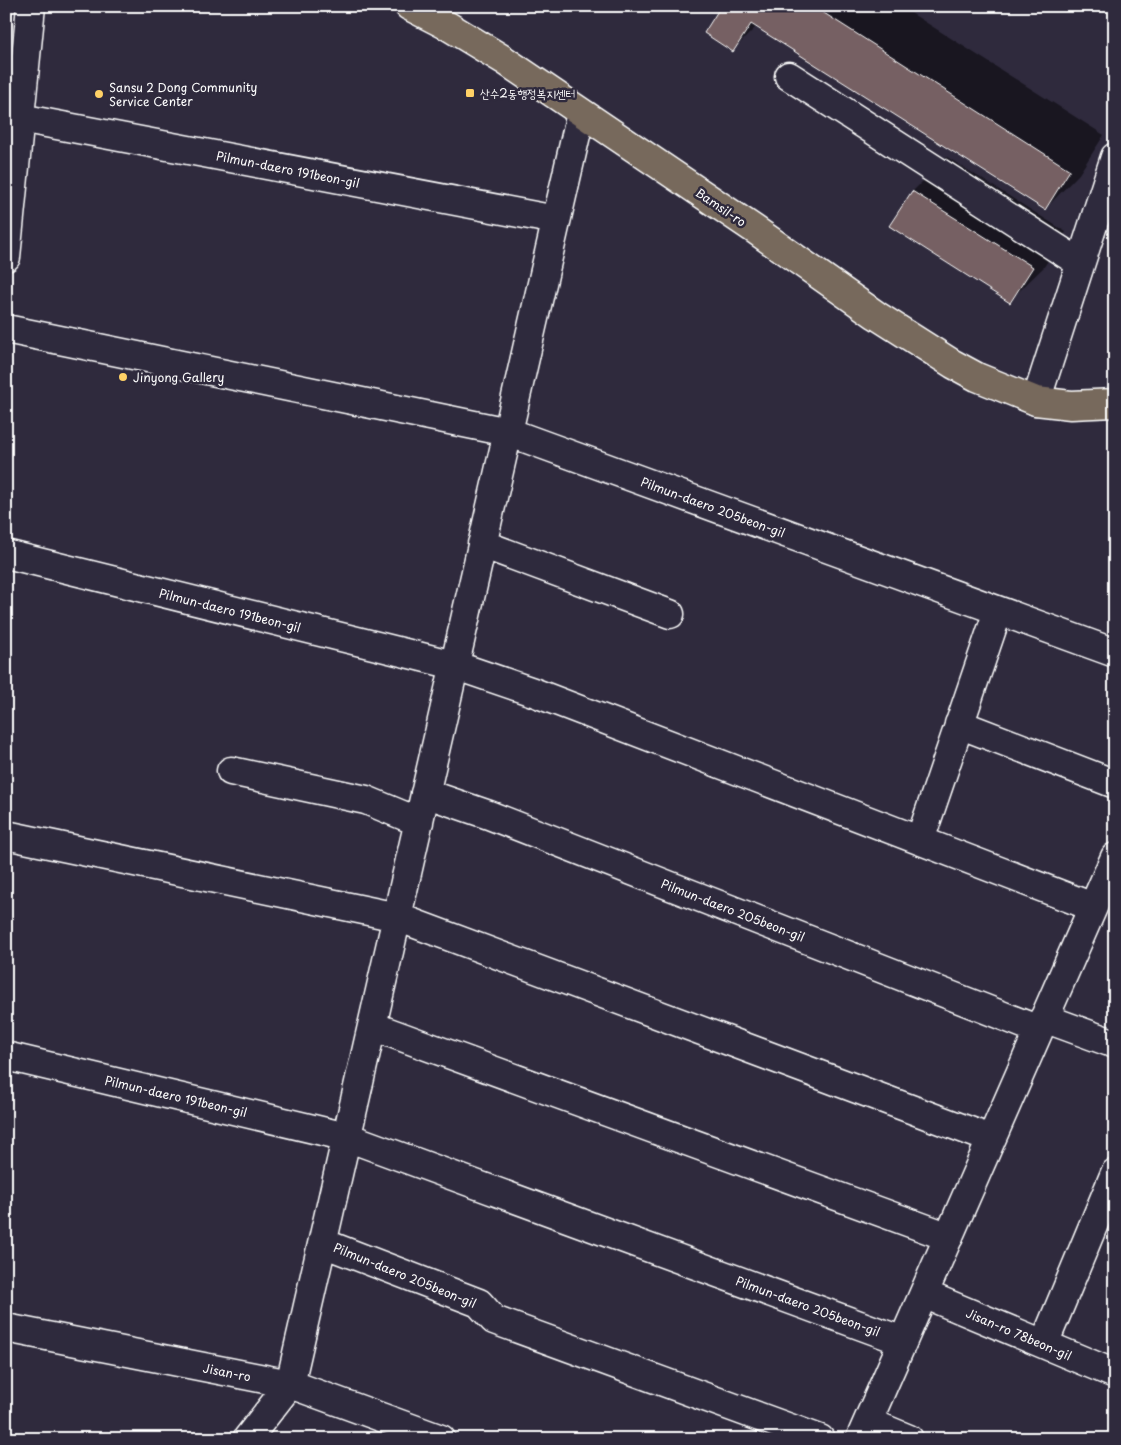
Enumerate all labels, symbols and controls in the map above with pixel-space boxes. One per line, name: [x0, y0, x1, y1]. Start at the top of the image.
place label: Sansu 2 Dong Community Service Center: [109, 78, 258, 110]
place label: 산수2동행정복지센터: [480, 84, 575, 102]
marker: 산수2동행정복지센터: [464, 87, 476, 99]
marker: Sansu 2 Dong Community Service Center: [93, 88, 105, 100]
street label: Pilmun-daero 191beon-gil: [215, 146, 361, 192]
street label: Bamsil-ro: [692, 183, 750, 231]
place label: Jinyong Gallery: [133, 368, 225, 386]
marker: Jinyong Gallery: [117, 371, 129, 383]
street label: Pilmun-daero 205beon-gil: [638, 472, 788, 542]
street label: Pilmun-daero 191beon-gil: [157, 584, 303, 636]
street label: Pilmun-daero 205beon-gil: [659, 874, 807, 946]
street label: Pilmun-daero 191beon-gil: [103, 1071, 249, 1121]
street label: Pilmun-daero 205beon-gil: [331, 1238, 479, 1312]
street label: Pilmun-daero 205beon-gil: [733, 1271, 883, 1341]
street label: Jisan-ro 78beon-gil: [963, 1304, 1075, 1364]
street label: Jisan-ro: [202, 1359, 253, 1386]

